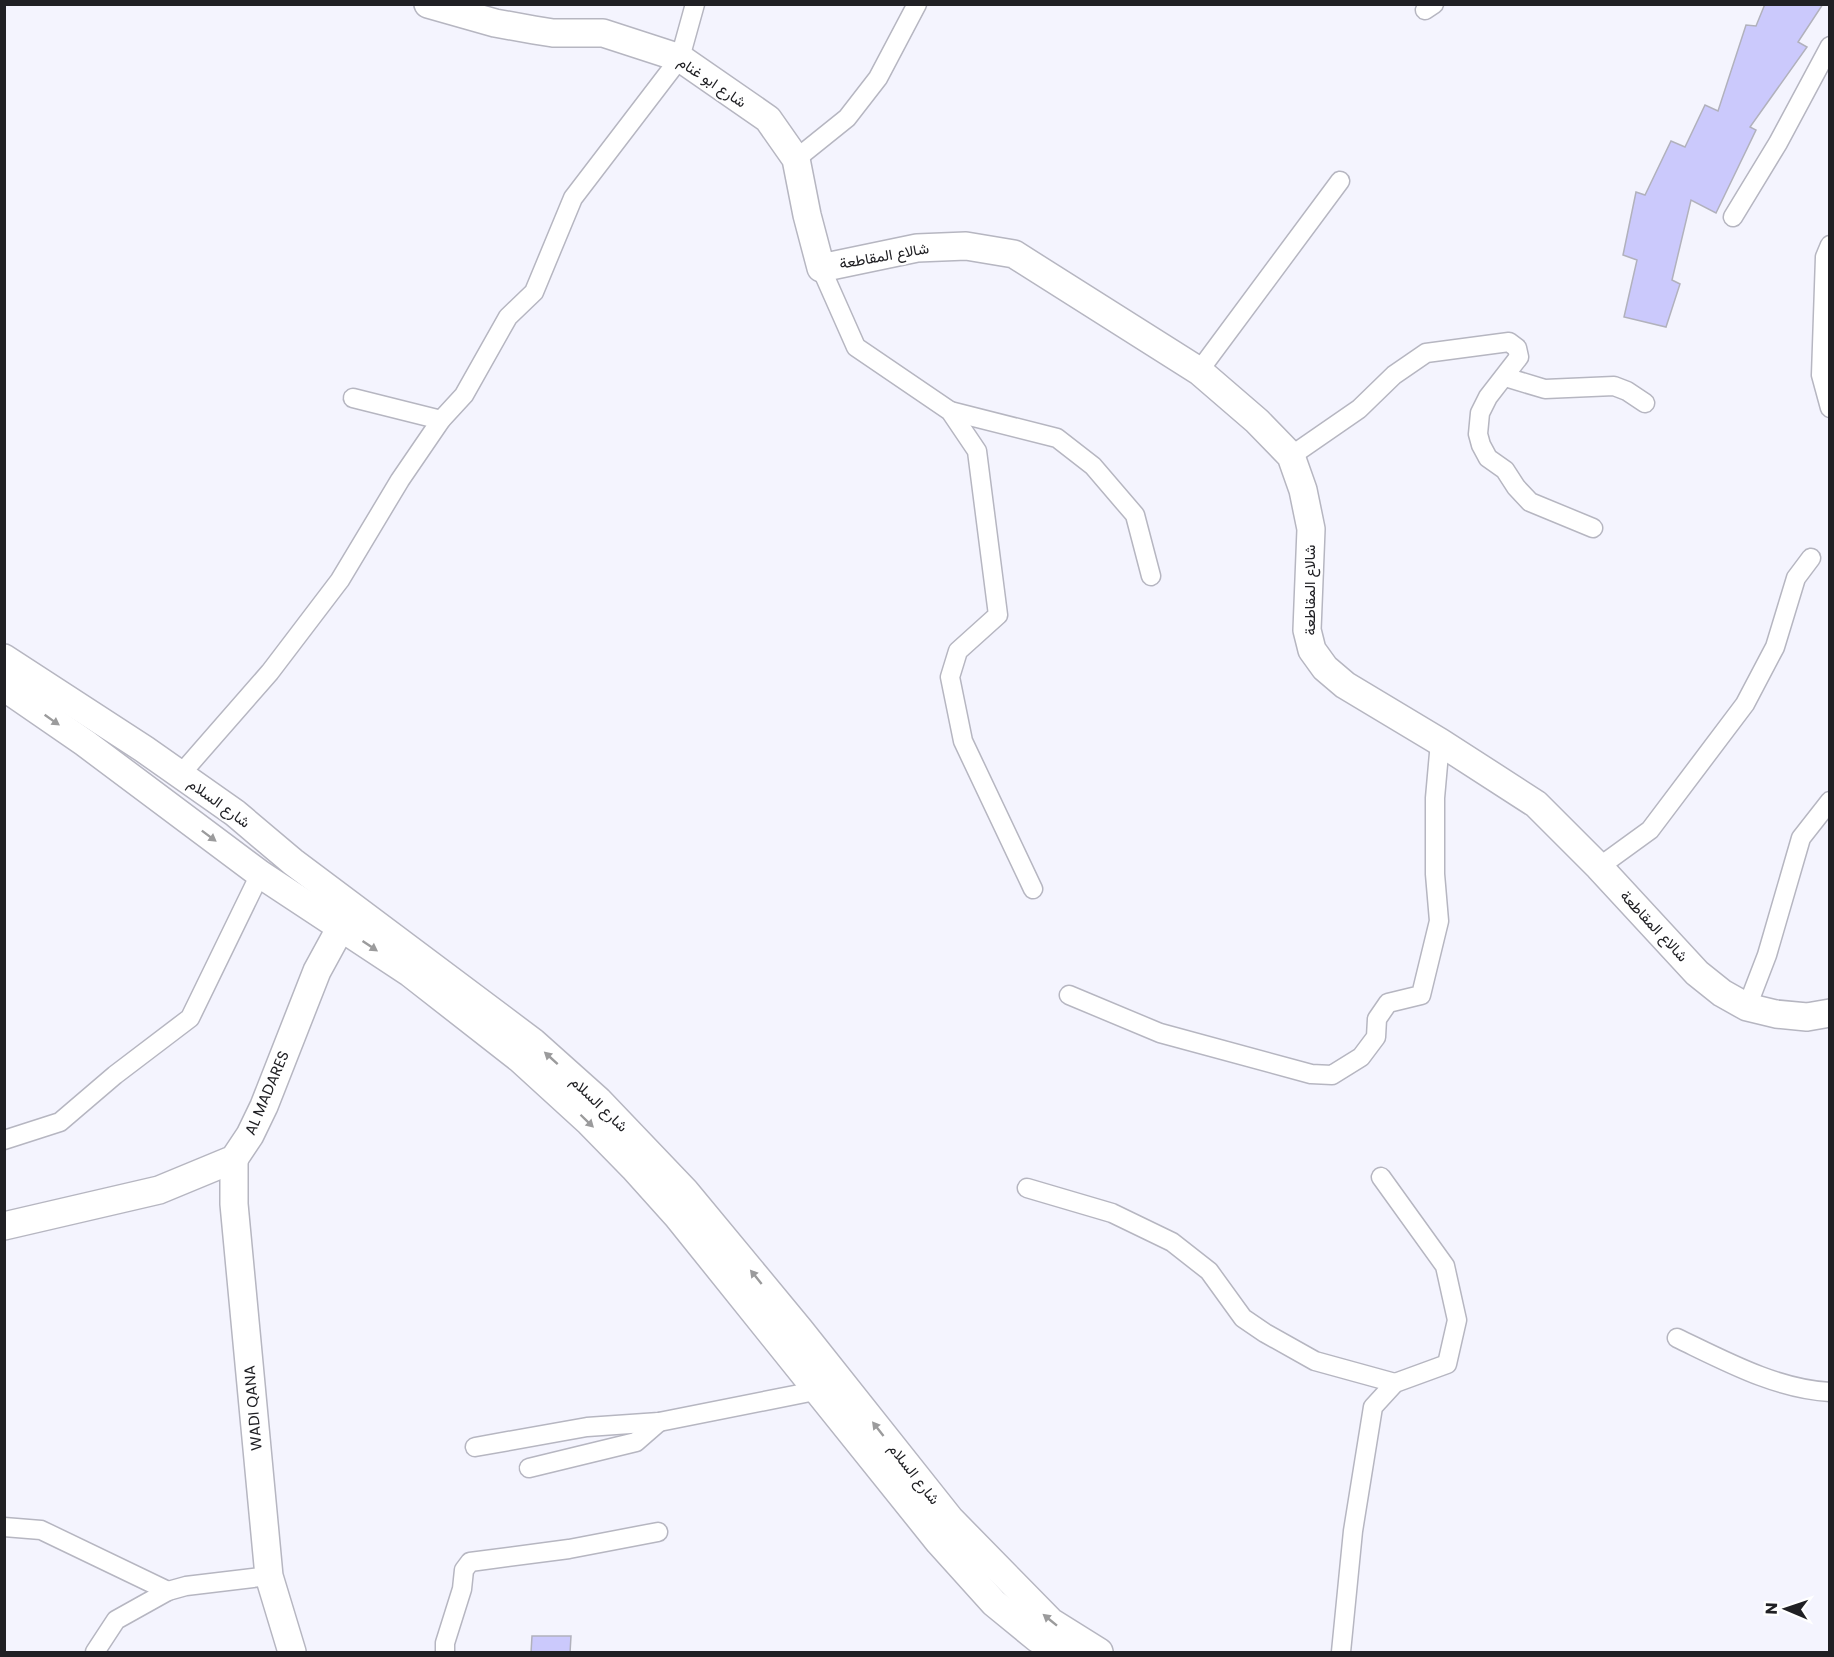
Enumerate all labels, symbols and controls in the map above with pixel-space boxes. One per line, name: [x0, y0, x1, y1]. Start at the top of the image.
street label: شارع ابو غنام: [673, 51, 751, 113]
street label: شالاع المقاطعة: [837, 237, 931, 275]
street label: شالاع المقاطعة: [1299, 544, 1321, 635]
one-way arrow: [44, 714, 60, 726]
street label: شارع السلام: [183, 773, 255, 833]
one-way arrow: [201, 830, 217, 842]
street label: شالاع المقاطعة: [1615, 885, 1693, 967]
one-way arrow: [362, 941, 378, 952]
street label: AL MADARES: [239, 1047, 294, 1138]
one-way arrow: [544, 1052, 559, 1065]
street label: شارع السلام: [565, 1071, 633, 1137]
one-way arrow: [580, 1114, 595, 1128]
one-way arrow: [750, 1270, 763, 1285]
street label: WADI QANA: [238, 1364, 267, 1452]
one-way arrow: [872, 1421, 885, 1437]
street label: شارع السلام: [883, 1439, 945, 1510]
north arrow: [1756, 1579, 1816, 1639]
text: N: [1760, 1602, 1783, 1615]
one-way arrow: [1043, 1614, 1058, 1627]

